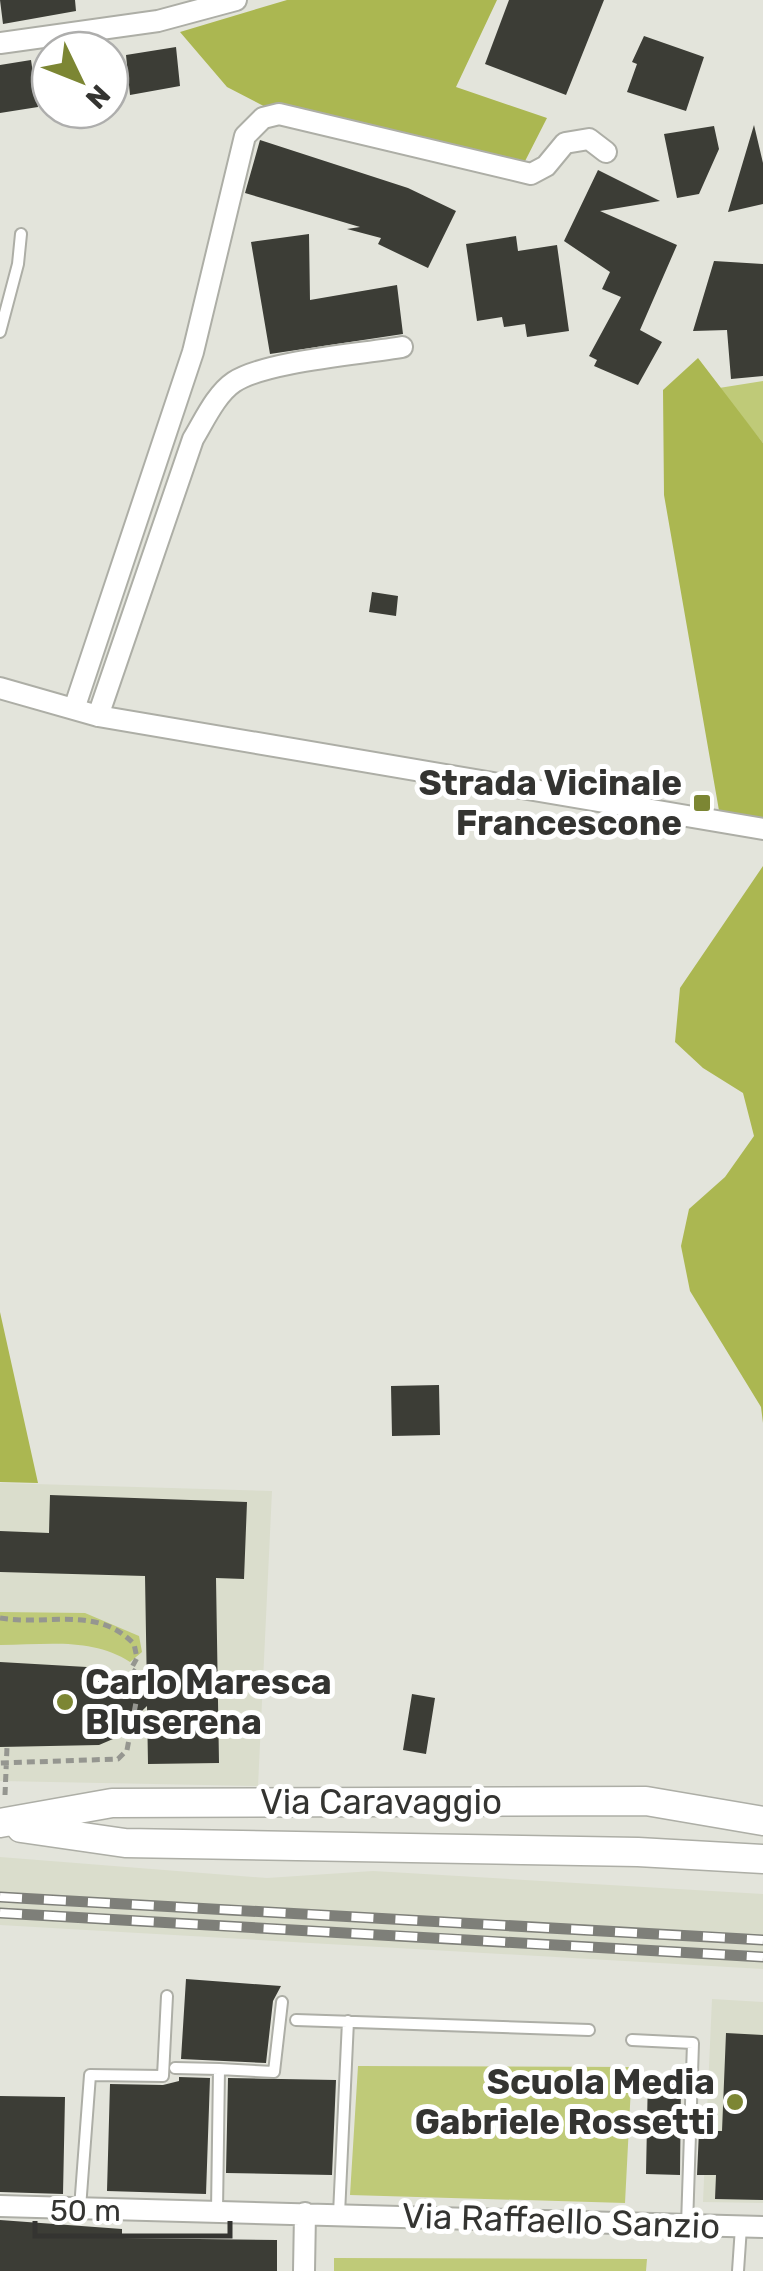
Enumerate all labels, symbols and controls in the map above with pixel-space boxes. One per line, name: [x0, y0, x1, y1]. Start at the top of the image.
north arrow: [30, 30, 130, 130]
text: N: [79, 78, 117, 115]
place label: Strada Vicinale Francescone: [418, 762, 682, 844]
marker: Strada Vicinale Francescone: [691, 792, 713, 814]
place label: Carlo Maresca Bluserena: [85, 1661, 332, 1743]
marker: Carlo Maresca Bluserena: [54, 1691, 76, 1713]
street label: Via Caravaggio: [260, 1781, 502, 1823]
place label: Scuola Media Gabriele Rossetti: [415, 2061, 715, 2143]
marker: Scuola Media Gabriele Rossetti: [724, 2091, 746, 2113]
scale bar: [35, 2176, 230, 2238]
text: 50 m: [50, 2193, 121, 2229]
street label: Via Raffaello Sanzio: [401, 2194, 721, 2248]

